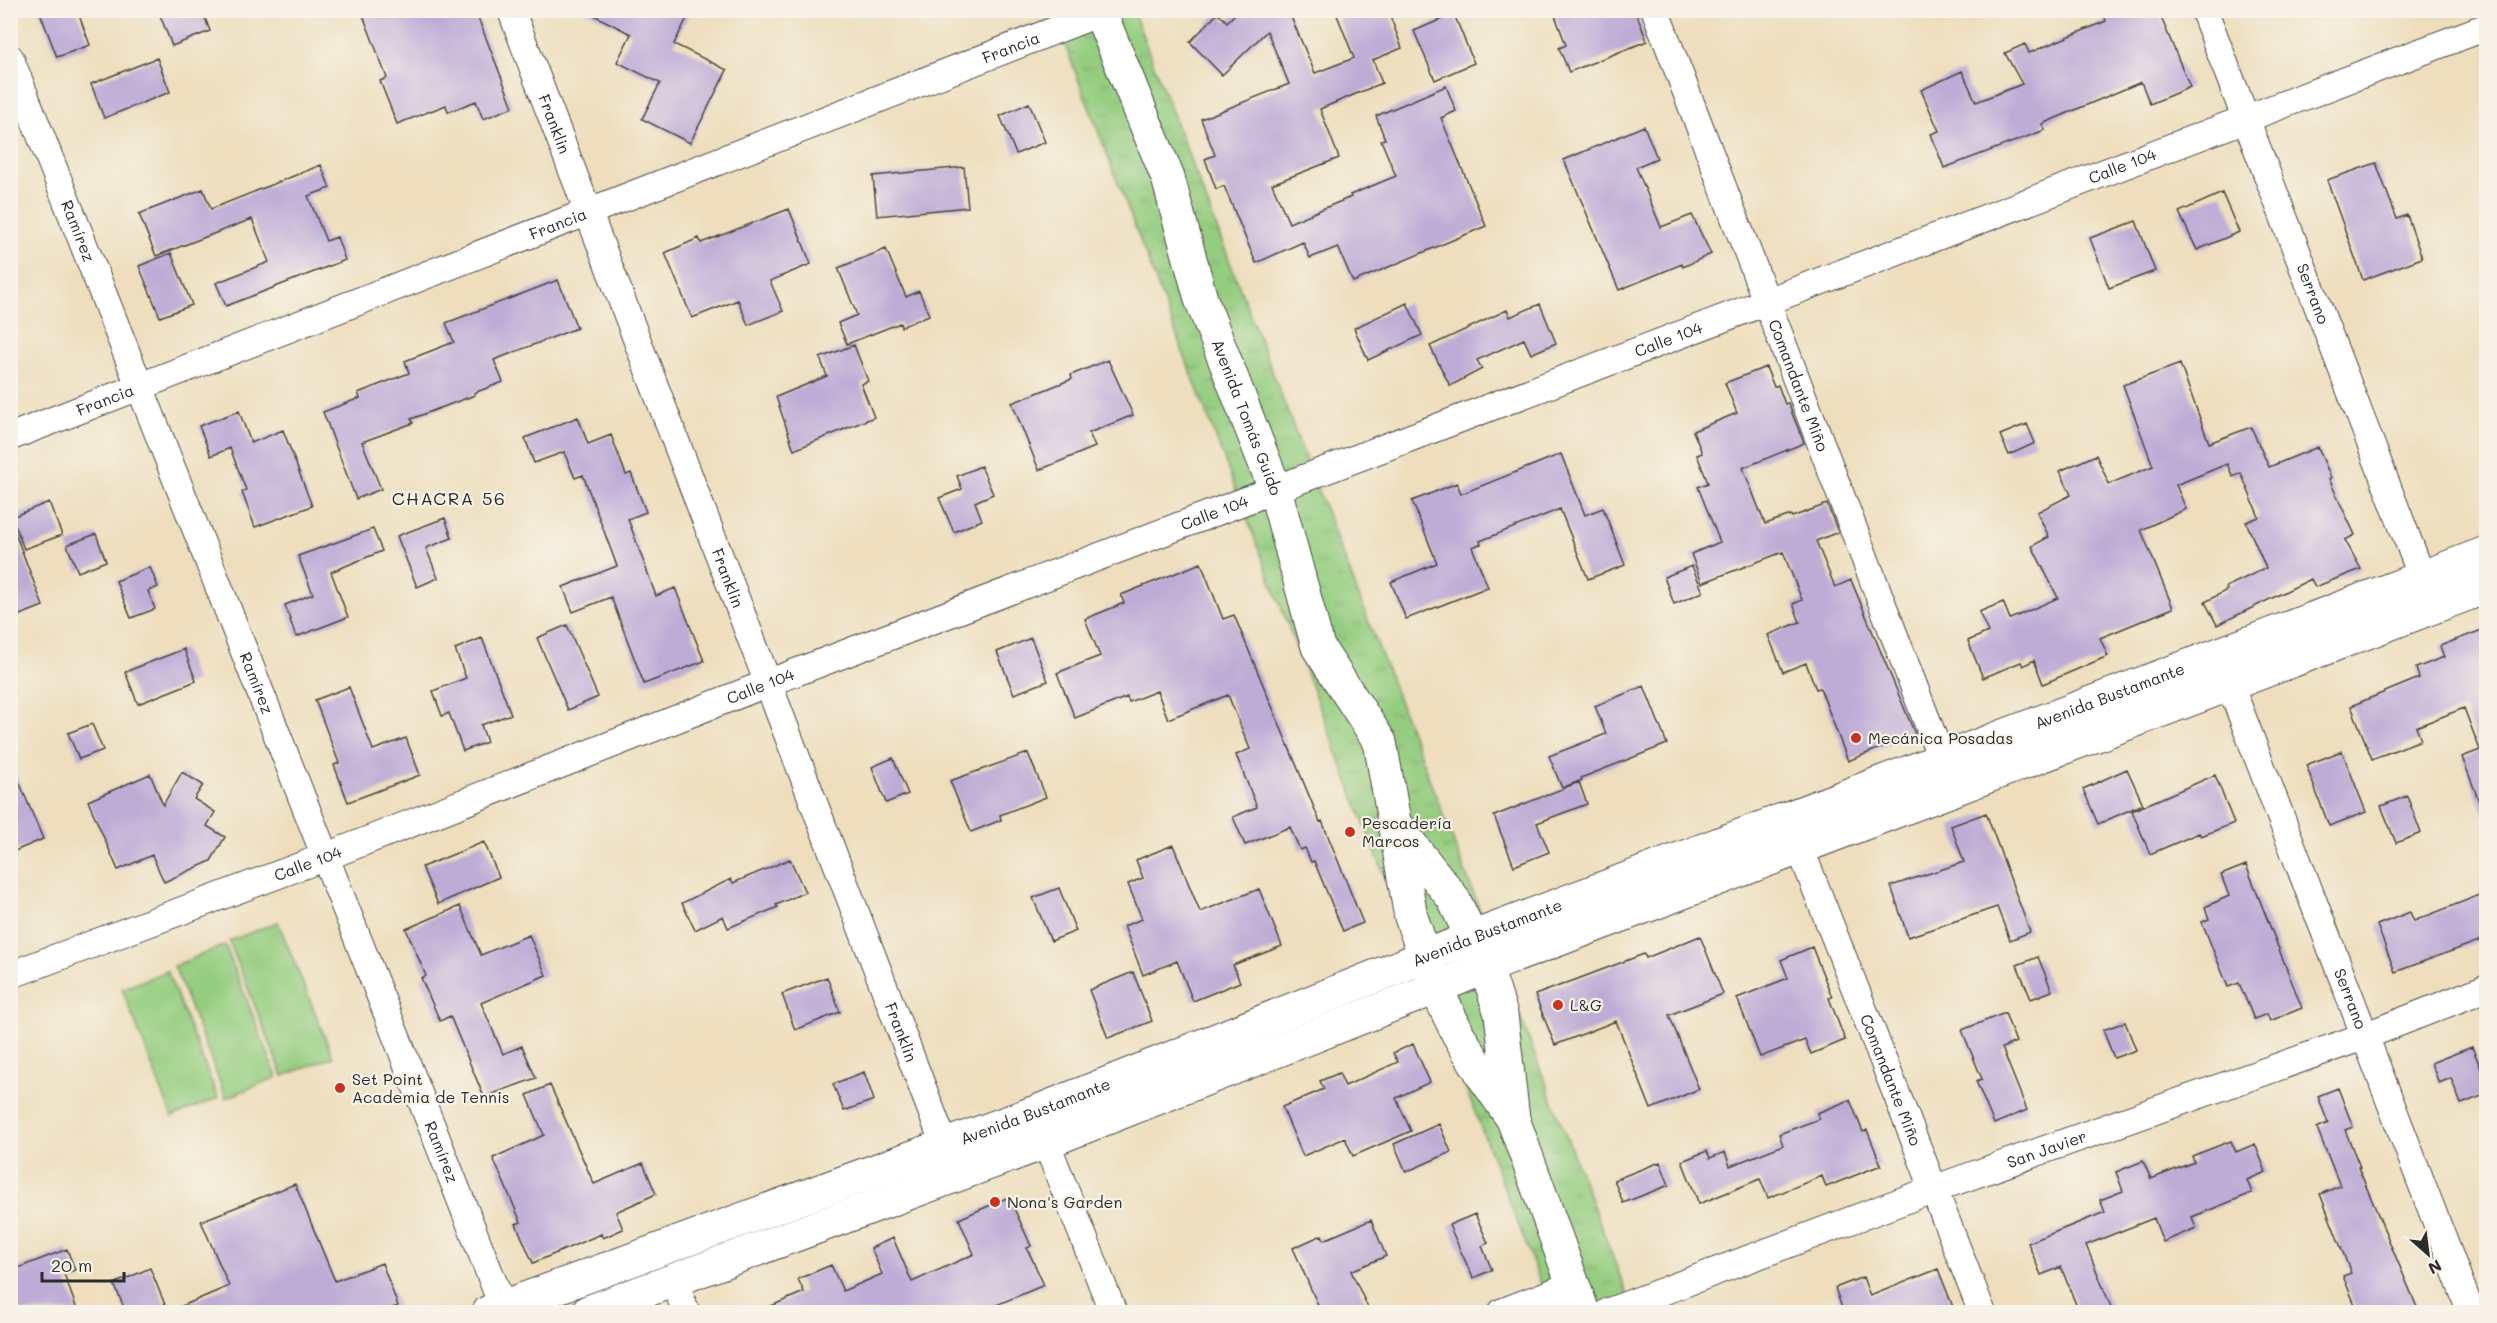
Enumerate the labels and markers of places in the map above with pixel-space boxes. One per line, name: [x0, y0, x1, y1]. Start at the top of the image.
place label: Mecánica Posadas: [1868, 727, 2013, 748]
marker: Mecánica Posadas: [1849, 731, 1863, 745]
place label: Pescadería Marcos: [1362, 812, 1452, 851]
marker: Pescadería Marcos: [1343, 825, 1357, 839]
place label: L&G: [1570, 994, 1602, 1015]
marker: L&G: [1551, 998, 1565, 1012]
place label: Set Point Academia de Tennis: [352, 1068, 510, 1107]
marker: Set Point Academia de Tennis: [333, 1081, 347, 1095]
place label: Nona's Garden: [1007, 1191, 1122, 1212]
marker: Nona's Garden: [988, 1195, 1002, 1209]

